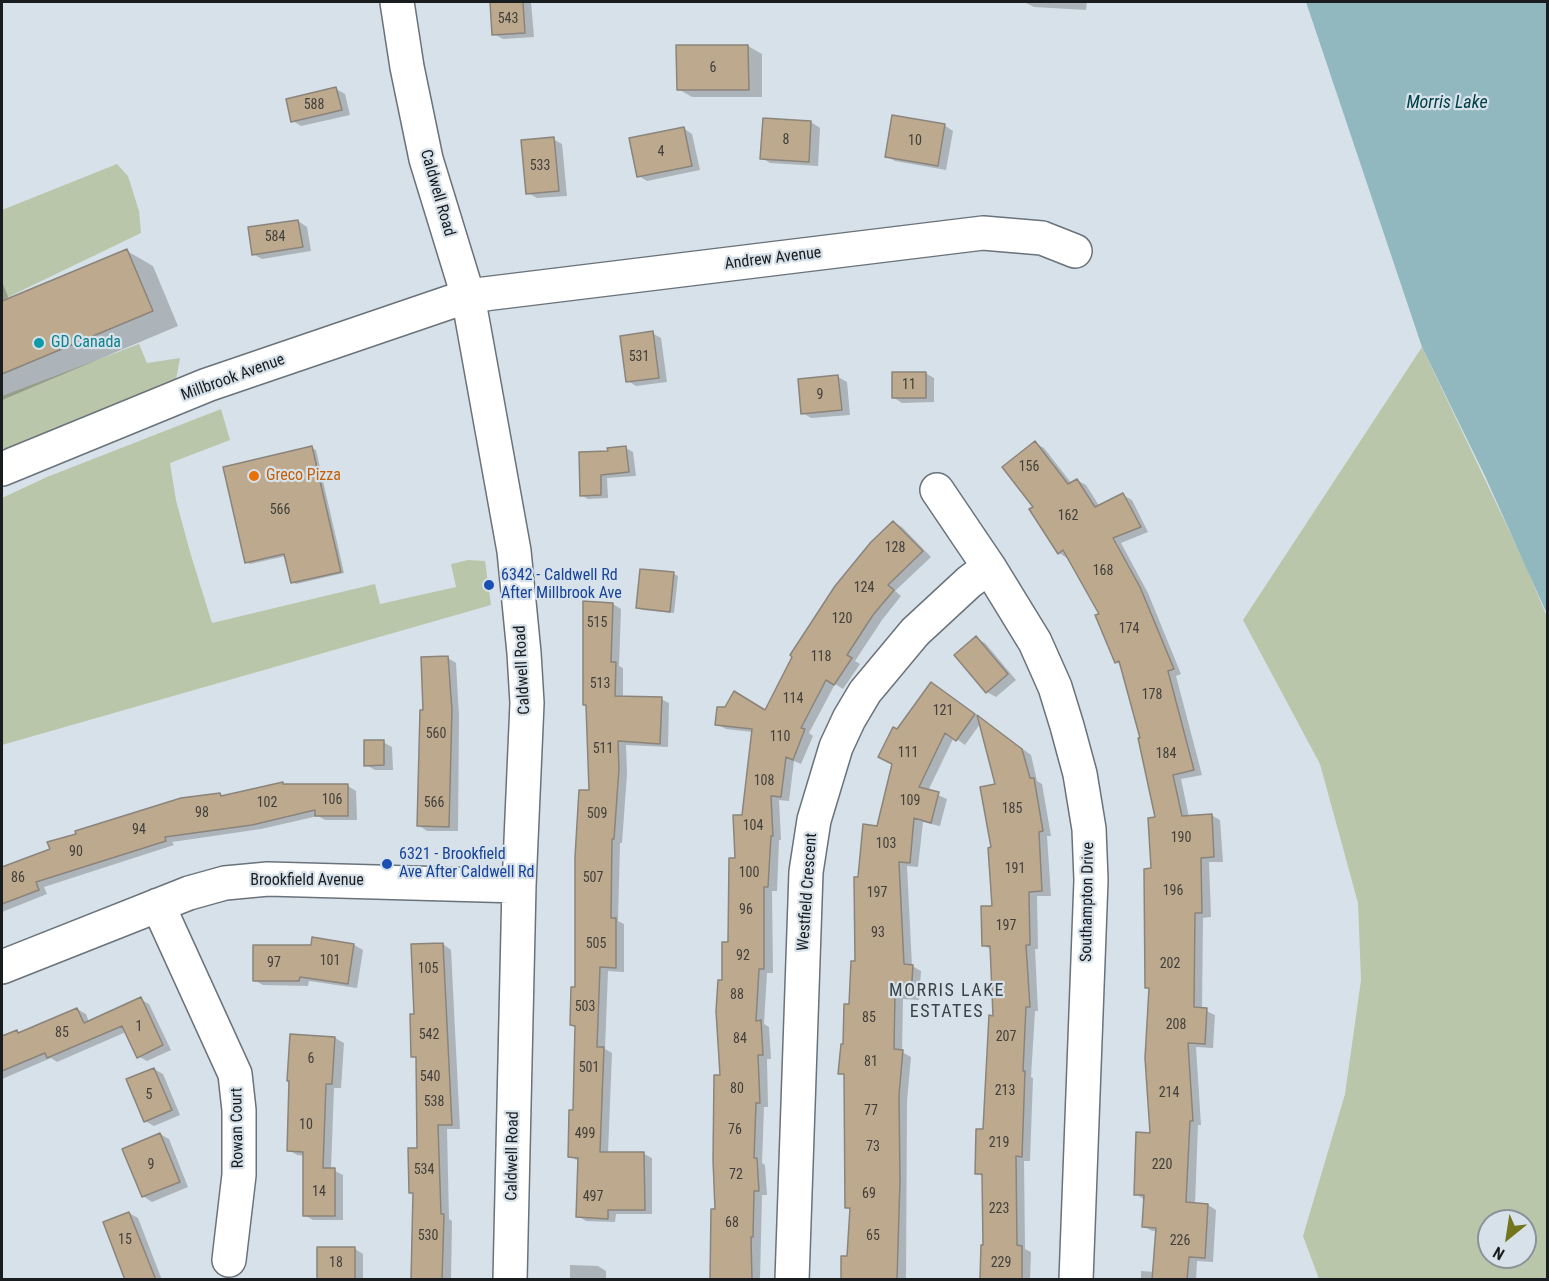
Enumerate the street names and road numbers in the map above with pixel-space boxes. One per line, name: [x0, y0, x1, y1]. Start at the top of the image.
street label: Caldwell Road: [415, 147, 459, 239]
street label: Andrew Avenue: [724, 244, 822, 274]
street label: Millbrook Avenue: [179, 350, 287, 406]
street label: Caldwell Road: [511, 625, 535, 715]
street label: Westfield Crescent: [794, 832, 822, 952]
street label: Southampton Drive: [1077, 842, 1099, 962]
street label: Brookfield Avenue: [250, 871, 364, 891]
street label: Rowan Court: [228, 1087, 248, 1169]
street label: Caldwell Road: [503, 1111, 523, 1201]

